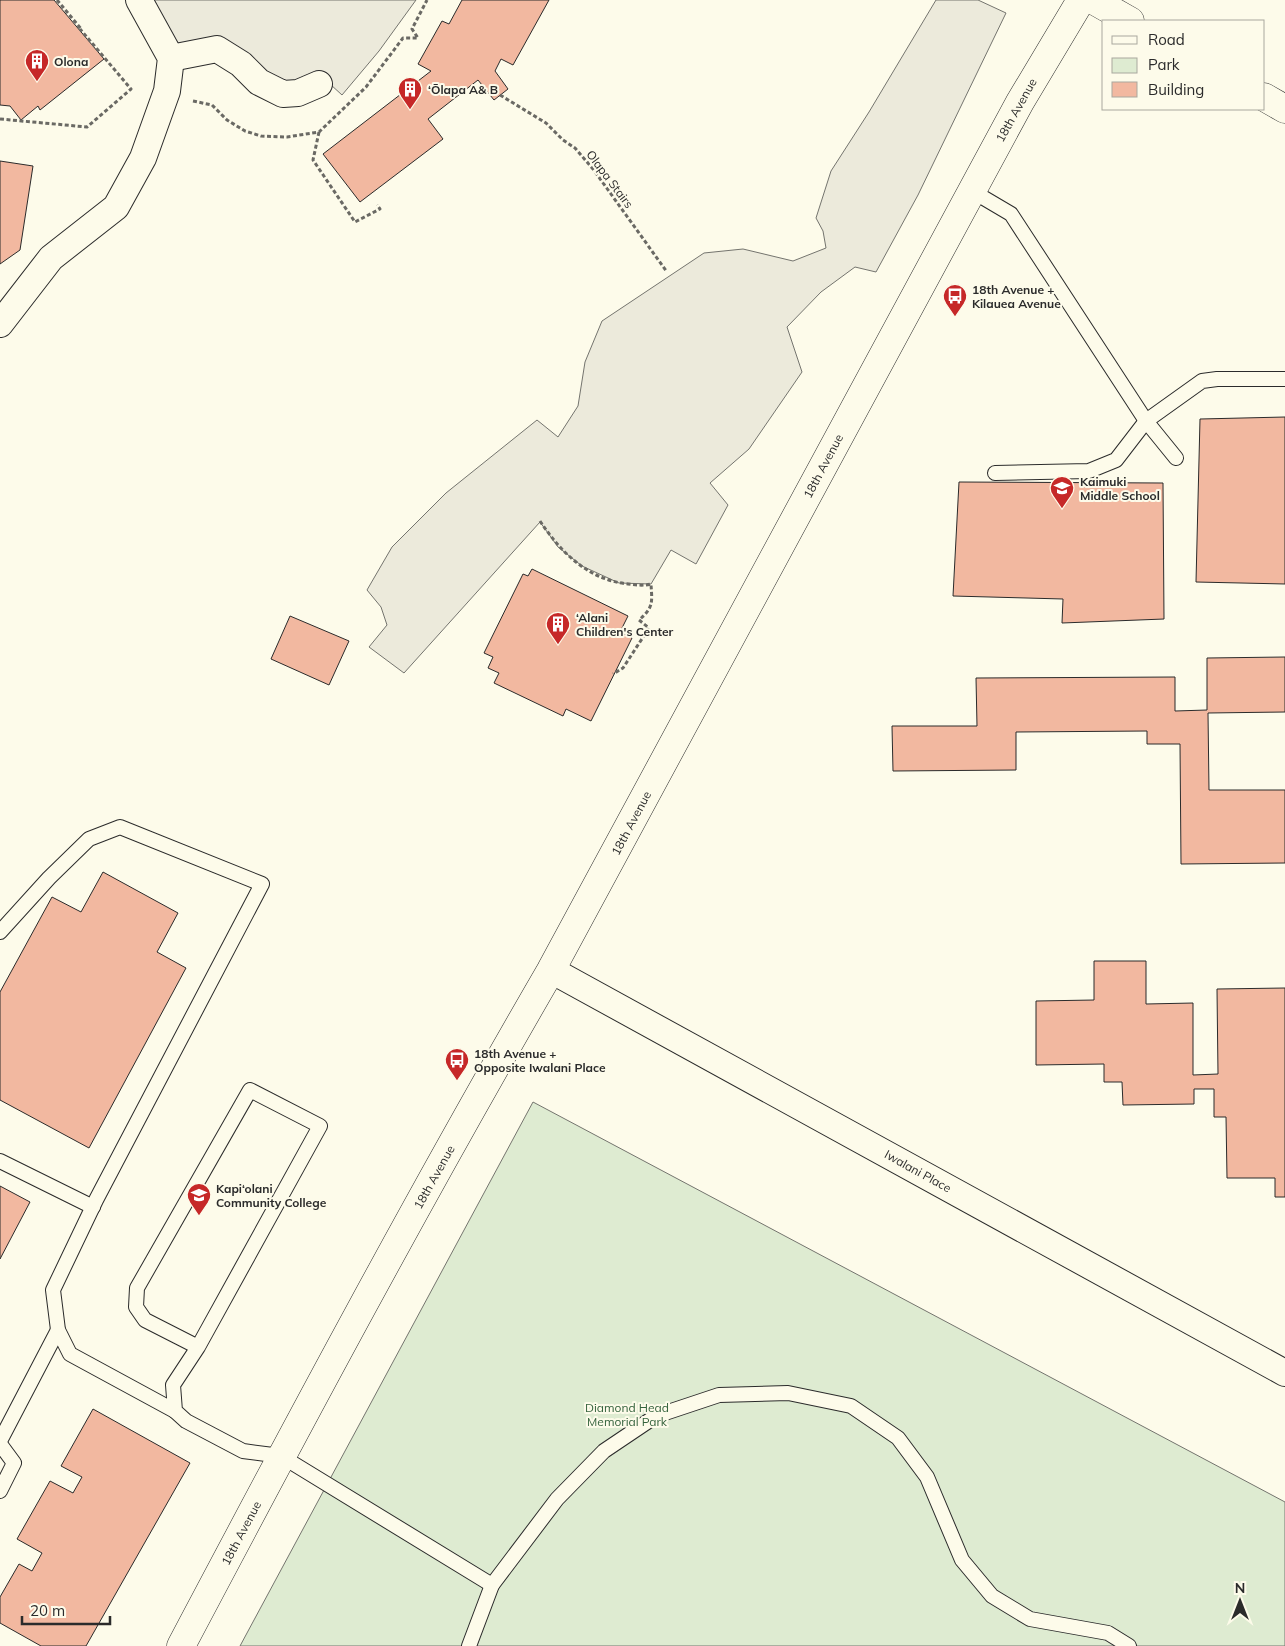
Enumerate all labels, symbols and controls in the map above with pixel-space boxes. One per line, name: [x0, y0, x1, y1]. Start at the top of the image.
legend: [1102, 20, 1265, 110]
text: Road: [1148, 30, 1185, 49]
building icon: Olona: [24, 48, 50, 82]
place label: Olona: [54, 54, 88, 69]
text: Park: [1148, 55, 1180, 74]
street label: 18th Avenue: [992, 75, 1040, 145]
building icon: ‘Ōlapa A& B: [397, 76, 423, 110]
text: Building: [1148, 80, 1204, 99]
place label: ‘Ōlapa A& B: [428, 82, 498, 97]
street label: Olapa Stairs: [583, 147, 637, 211]
place label: 18th Avenue + Kilauea Avenue: [972, 282, 1061, 311]
bus stop icon: 18th Avenue + Kilauea Avenue: [942, 283, 968, 317]
street label: 18th Avenue: [800, 431, 846, 501]
place label: Kaimuki Middle School: [1080, 474, 1160, 503]
school or university icon: Kaimuki Middle School: [1049, 475, 1075, 509]
place label: ‘Alani Children's Center: [576, 610, 673, 639]
building icon: ‘Alani Children's Center: [545, 611, 571, 645]
street label: 18th Avenue: [608, 788, 654, 858]
place label: 18th Avenue + Opposite Iwalani Place: [474, 1046, 606, 1075]
bus stop icon: 18th Avenue + Opposite Iwalani Place: [444, 1047, 470, 1081]
street label: 18th Avenue: [410, 1142, 458, 1212]
street label: Iwalani Place: [882, 1147, 954, 1195]
place label: Kapi‘olani Community College: [216, 1181, 327, 1210]
school or university icon: Kapi‘olani Community College: [186, 1182, 212, 1216]
park label: Diamond Head Memorial Park: [585, 1400, 669, 1429]
street label: 18th Avenue: [218, 1498, 264, 1568]
north arrow: [1215, 1576, 1265, 1626]
text: N: [1235, 1579, 1245, 1597]
scale bar: [22, 1594, 110, 1626]
text: 20 m: [30, 1601, 65, 1620]

